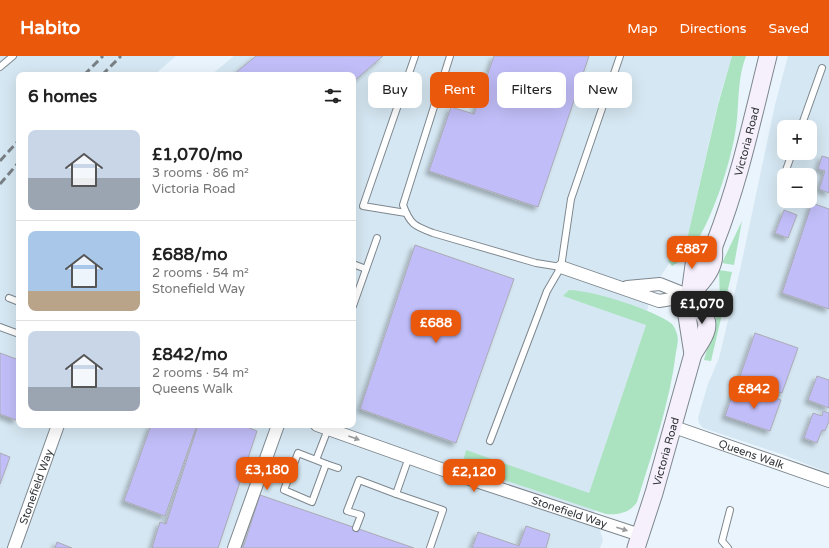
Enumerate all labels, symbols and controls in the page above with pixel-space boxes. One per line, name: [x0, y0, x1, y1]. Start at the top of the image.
text: Habito: [20, 17, 80, 39]
text: Map: [627, 20, 658, 37]
text: Directions: [680, 20, 747, 37]
text: Saved: [769, 20, 809, 37]
chip: Buy: [368, 72, 422, 108]
chip: Rent: [430, 72, 489, 108]
chip: Filters: [497, 72, 566, 108]
chip: New: [574, 72, 632, 108]
icon: filters: [322, 85, 344, 107]
text: 6 homes: [28, 86, 97, 107]
street label: Victoria Road: [731, 106, 762, 177]
map controls: [777, 120, 817, 208]
button: +: [777, 120, 817, 160]
text: £1,070/mo: [152, 144, 243, 165]
icon: home: [60, 146, 108, 194]
text: 3 rooms · 86 m²: [152, 165, 249, 181]
button: −: [777, 168, 817, 208]
text: Victoria Road: [152, 181, 235, 197]
pin: £887: [668, 236, 716, 270]
text: £887: [676, 241, 708, 257]
text: £688/mo: [152, 244, 228, 265]
icon: home: [60, 247, 108, 295]
text: 2 rooms · 54 m²: [152, 265, 249, 281]
text: Stonefield Way: [152, 281, 245, 297]
pin: £1,070: [669, 291, 735, 325]
text: £1,070: [680, 296, 724, 312]
pin: £688: [412, 310, 460, 344]
text: £688: [420, 315, 452, 331]
text: £842/mo: [152, 344, 228, 365]
icon: home: [60, 347, 108, 395]
text: 2 rooms · 54 m²: [152, 365, 249, 381]
pin: £842: [730, 376, 778, 410]
text: Queens Walk: [152, 381, 233, 397]
text: £842: [738, 381, 770, 397]
street label: Victoria Road: [650, 416, 681, 487]
one-way arrow: [348, 435, 360, 441]
street label: Queens Walk: [717, 437, 786, 471]
street label: Stonefield Way: [16, 447, 55, 526]
pin: £3,180: [234, 457, 300, 491]
pin: £2,120: [441, 459, 507, 493]
text: £3,180: [245, 462, 289, 478]
text: £2,120: [452, 464, 496, 480]
street label: Stonefield Way: [530, 493, 609, 530]
one-way arrow: [617, 526, 629, 532]

